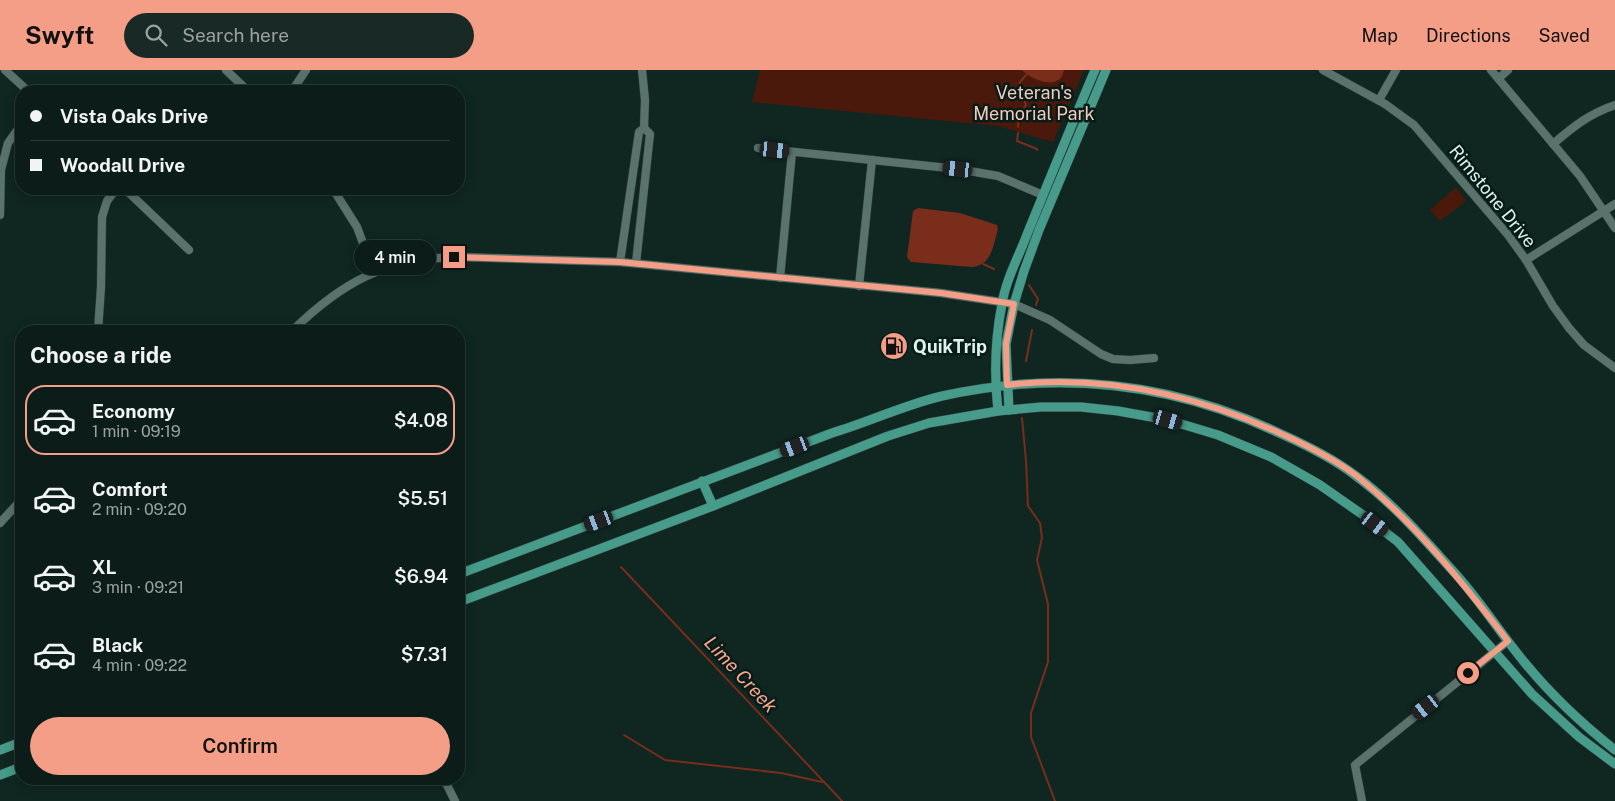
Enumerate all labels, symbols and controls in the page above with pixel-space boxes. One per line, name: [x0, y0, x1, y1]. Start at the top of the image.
search box: [124, 13, 474, 58]
text: Swyft: [25, 21, 94, 49]
icon: search: [142, 21, 170, 49]
text: Search here: [182, 24, 289, 46]
text: Map: [1361, 25, 1398, 46]
text: Directions: [1426, 25, 1511, 46]
text: Saved: [1539, 25, 1590, 46]
park label: Veteran's Memorial Park: [973, 82, 1095, 124]
text: Vista Oaks Drive: [60, 105, 208, 127]
street label: Rimstone Drive: [1445, 140, 1541, 252]
car: [759, 141, 790, 159]
text: Woodall Drive: [60, 154, 185, 176]
car: [942, 160, 973, 178]
callout: 4 min: [354, 240, 436, 274]
route end: [443, 246, 465, 268]
text: 4 min: [374, 248, 416, 267]
fuel station icon: QuikTrip: [879, 331, 909, 361]
place label: QuikTrip: [913, 336, 987, 357]
text: Choose a ride: [30, 342, 172, 368]
icon: car: [32, 398, 77, 443]
text: Economy: [92, 400, 175, 422]
text: $4.08: [394, 409, 448, 431]
car: [1151, 409, 1184, 431]
text: 1 min · 09:19: [92, 422, 181, 441]
car: [778, 435, 811, 459]
icon: car: [32, 476, 77, 521]
text: Comfort: [92, 478, 168, 500]
text: $5.51: [398, 487, 448, 509]
text: 2 min · 09:20: [92, 500, 187, 519]
car: [582, 509, 615, 533]
car: [1358, 509, 1391, 539]
icon: car: [32, 554, 77, 599]
text: XL: [92, 556, 117, 578]
text: $6.94: [394, 565, 448, 587]
text: 3 min · 09:21: [92, 578, 184, 597]
water label: Lime Creek: [700, 631, 782, 717]
icon: car: [32, 632, 77, 677]
text: Black: [92, 634, 143, 656]
text: $7.31: [401, 643, 448, 665]
text: 4 min · 09:22: [92, 656, 187, 675]
route start: [1457, 662, 1479, 684]
car: [1409, 692, 1442, 722]
button: Confirm: [30, 717, 450, 775]

